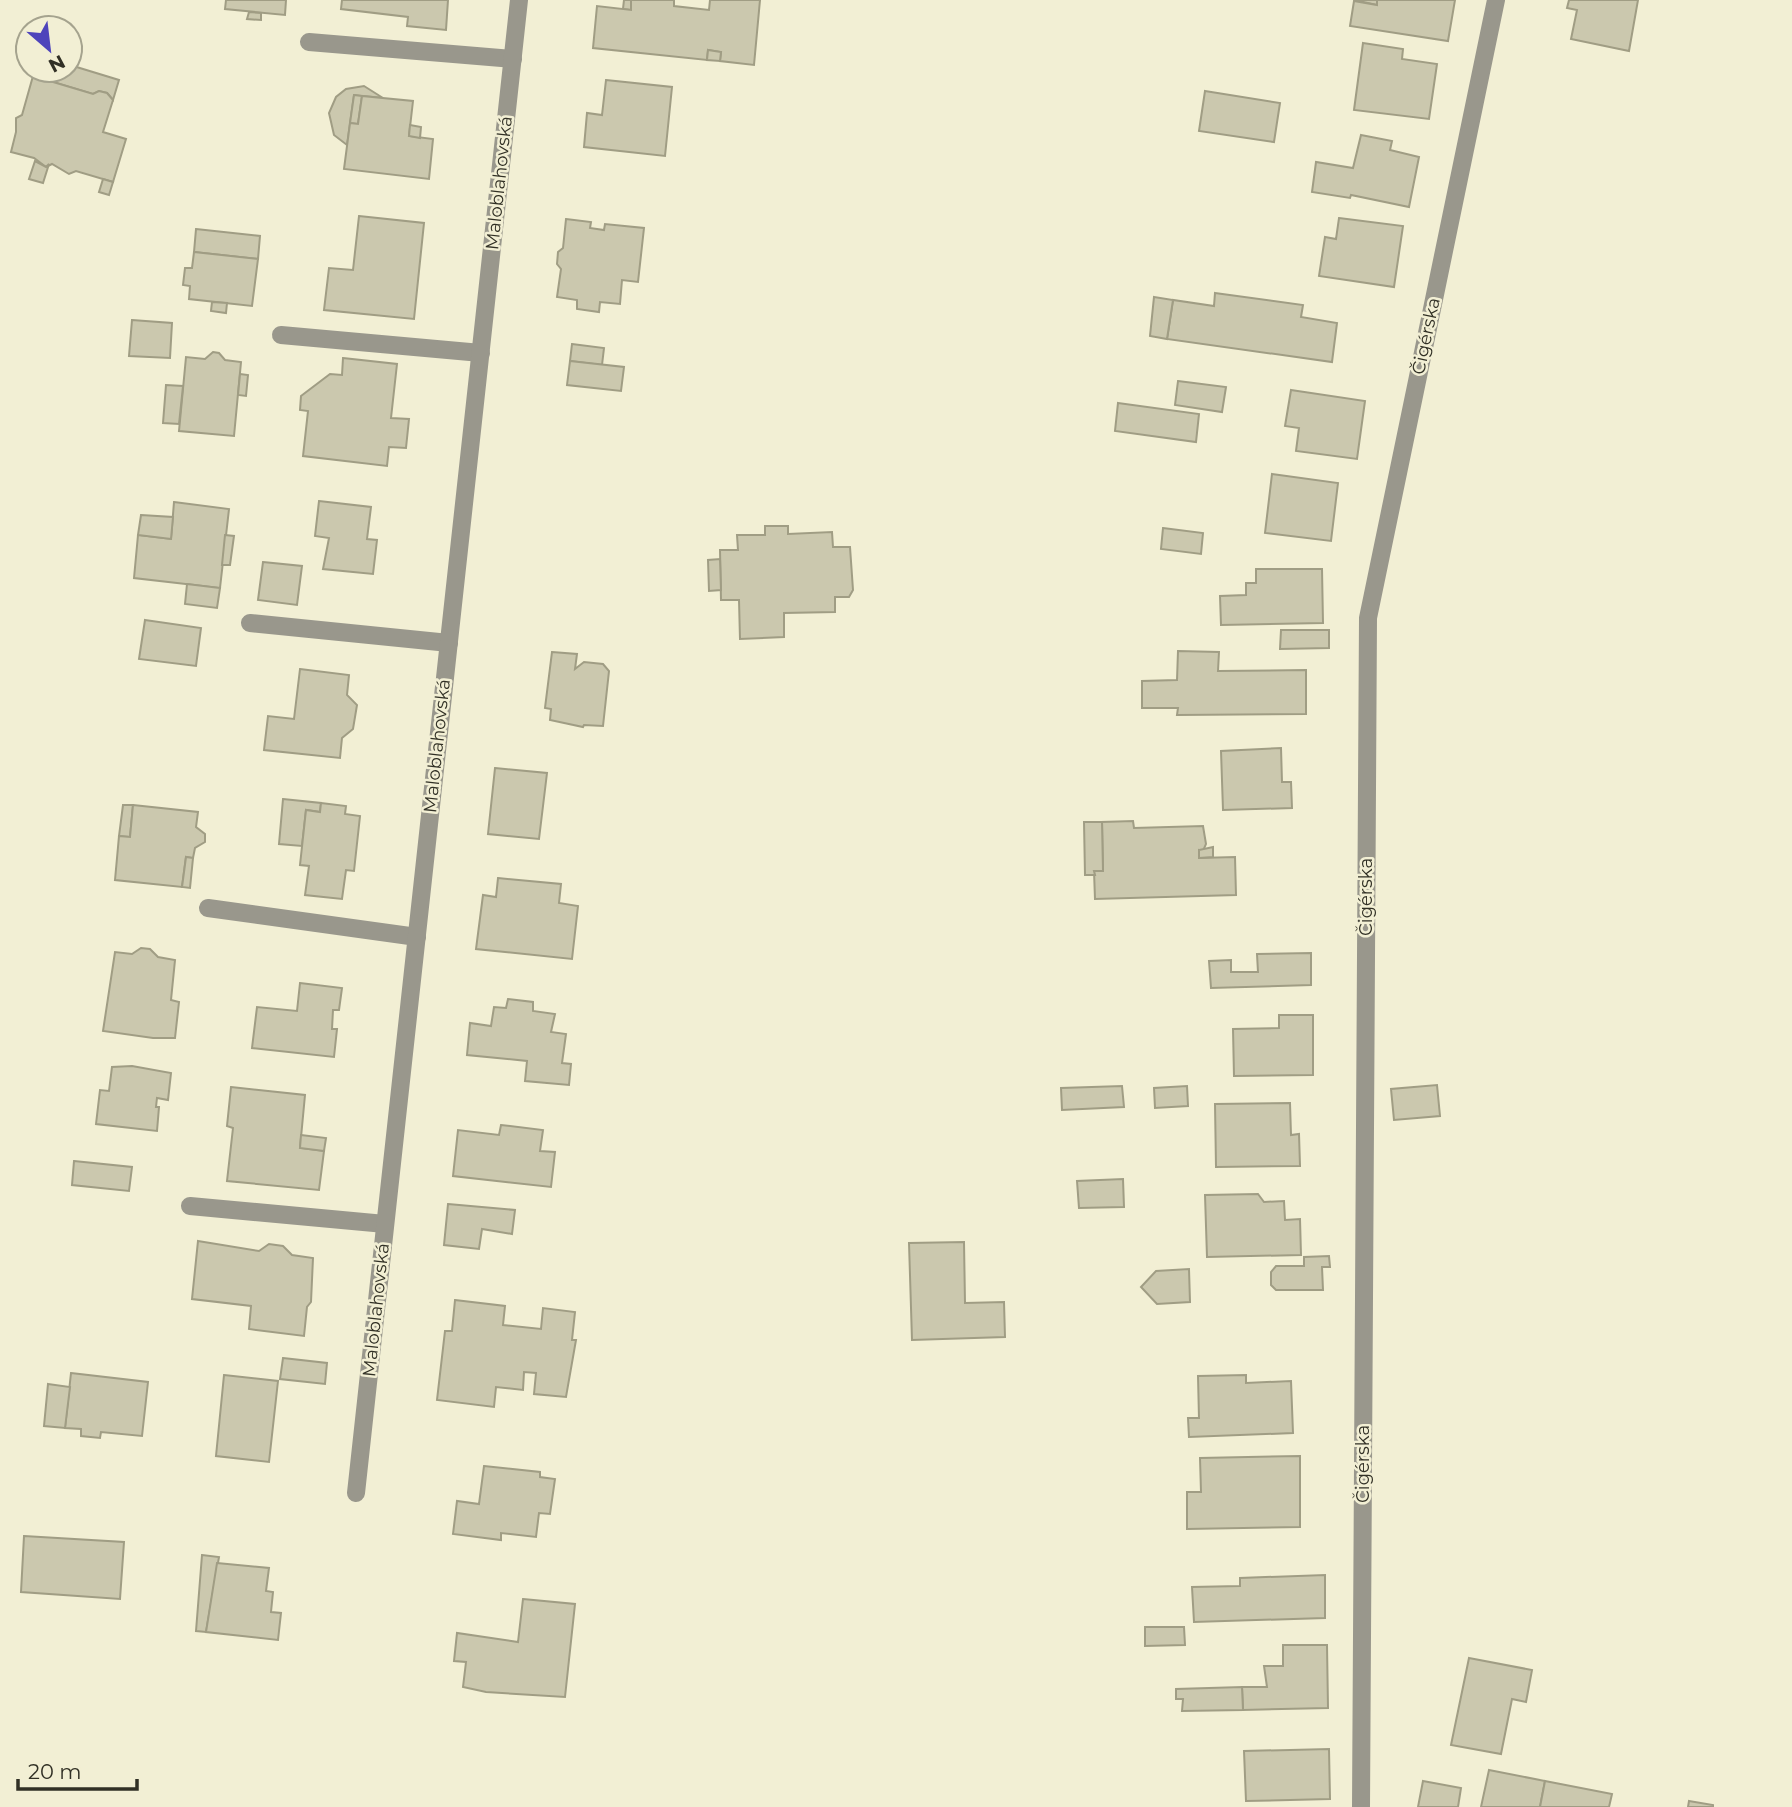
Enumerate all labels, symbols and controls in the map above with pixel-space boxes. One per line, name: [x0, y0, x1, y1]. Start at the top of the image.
north arrow: [14, 14, 84, 84]
text: N: [45, 50, 69, 77]
street label: Maloblahovská: [481, 115, 517, 251]
street label: Čigérska: [1407, 296, 1445, 376]
street label: Maloblahovská: [419, 678, 455, 814]
street label: Čigérska: [1355, 858, 1377, 936]
street label: Maloblahovská: [358, 1242, 394, 1378]
street label: Čigérska: [1352, 1425, 1374, 1503]
scale bar: [18, 1748, 136, 1792]
text: 20 m: [28, 1759, 82, 1784]

